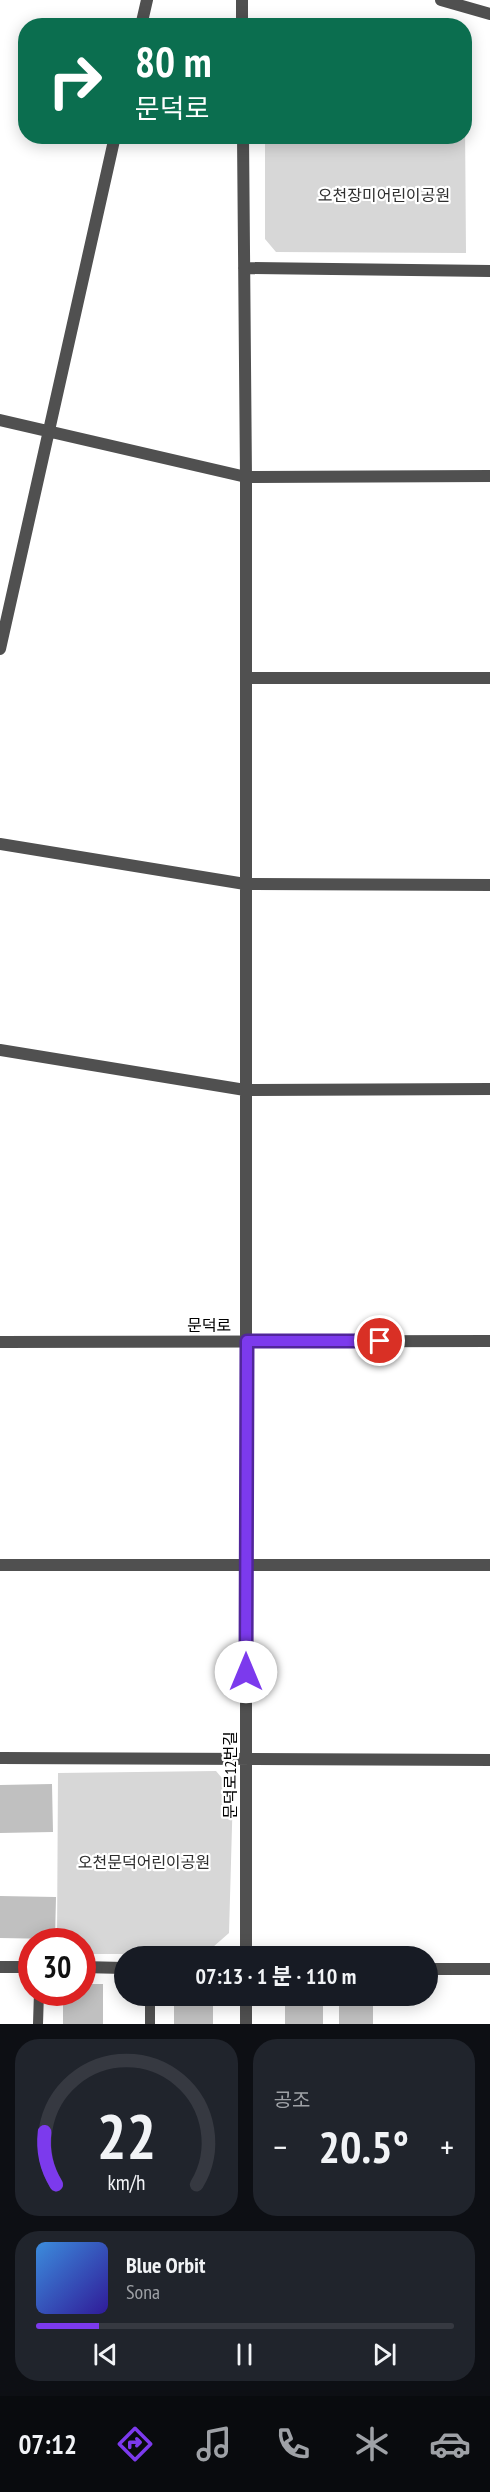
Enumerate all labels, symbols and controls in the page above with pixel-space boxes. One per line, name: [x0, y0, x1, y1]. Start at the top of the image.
text: 80 m: [135, 34, 212, 89]
icon: right: [36, 42, 114, 120]
text: 문덕로: [135, 91, 210, 125]
park label: 오천장미어린이공원: [318, 185, 450, 205]
street label: 문덕로: [187, 1315, 231, 1335]
pin: [354, 1315, 405, 1366]
icon: arrive: [363, 1324, 396, 1357]
position arrow: [214, 1640, 278, 1704]
street label: 문덕로12번길: [220, 1731, 240, 1819]
park label: 오천문덕어린이공원: [78, 1852, 210, 1872]
speed limit sign: 30: [18, 1928, 96, 2006]
text: 07:13 · 1 분 · 110 m: [196, 1962, 356, 1990]
text: 공조: [274, 2087, 310, 2113]
text: 22: [96, 2095, 156, 2176]
text: 20.5°: [319, 2117, 409, 2175]
text: −: [274, 2125, 287, 2168]
text: +: [440, 2125, 454, 2168]
text: km/h: [107, 2168, 145, 2196]
text: Blue Orbit: [126, 2251, 205, 2279]
text: Sona: [126, 2279, 160, 2305]
icon: previous: [89, 2338, 122, 2371]
icon: pause: [228, 2338, 261, 2371]
icon: next: [368, 2338, 401, 2371]
icon: directions: [114, 2423, 156, 2465]
icon: music: [193, 2423, 235, 2465]
icon: phone: [272, 2423, 314, 2465]
icon: climate: [351, 2423, 393, 2465]
icon: car: [429, 2423, 471, 2465]
text: 07:12: [18, 2427, 77, 2461]

